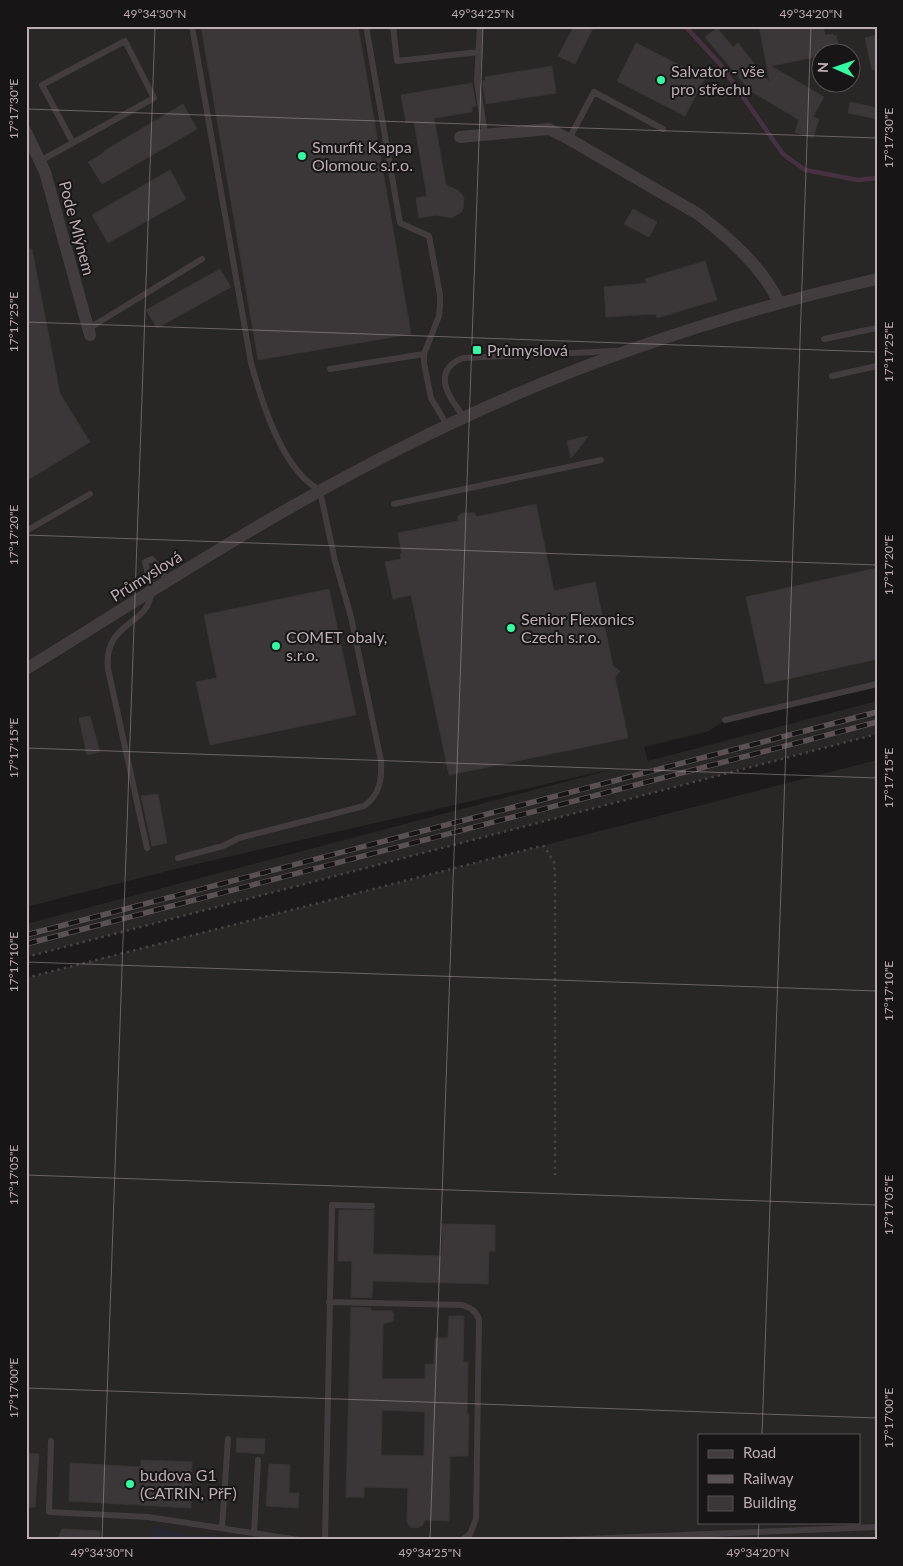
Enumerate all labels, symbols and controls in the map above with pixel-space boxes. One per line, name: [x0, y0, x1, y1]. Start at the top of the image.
text: 49°34'30"N: [124, 6, 186, 21]
text: 49°34'25"N: [452, 6, 514, 21]
text: 49°34'20"N: [780, 6, 842, 21]
north arrow: [810, 42, 860, 92]
place label: Salvator - vše pro střechu: [671, 61, 765, 98]
text: N: [814, 62, 831, 73]
marker: Salvator - vše pro střechu: [655, 74, 667, 86]
text: 17°17'30"E: [6, 79, 21, 139]
text: 17°17'30"E: [881, 108, 896, 168]
place label: Smurfit Kappa Olomouc s.r.o.: [312, 137, 413, 174]
marker: Smurfit Kappa Olomouc s.r.o.: [296, 150, 308, 162]
street label: Pode Mlýnem: [56, 179, 99, 277]
text: 17°17'25"E: [6, 292, 21, 352]
text: 17°17'25"E: [881, 322, 896, 382]
place label: Průmyslová: [487, 340, 568, 359]
marker: Průmyslová: [471, 344, 483, 356]
text: 17°17'20"E: [6, 505, 21, 565]
text: 17°17'20"E: [881, 535, 896, 595]
street label: Průmyslová: [106, 546, 185, 605]
place label: Senior Flexonics Czech s.r.o.: [521, 609, 635, 646]
marker: Senior Flexonics Czech s.r.o.: [505, 622, 517, 634]
place label: COMET obaly, s.r.o.: [286, 627, 387, 664]
marker: COMET obaly, s.r.o.: [270, 640, 282, 652]
text: 17°17'15"E: [6, 718, 21, 778]
text: 17°17'15"E: [881, 748, 896, 808]
text: 17°17'10"E: [6, 932, 21, 992]
text: 17°17'10"E: [881, 961, 896, 1021]
text: 17°17'05"E: [6, 1145, 21, 1205]
text: 17°17'05"E: [881, 1175, 896, 1235]
text: 17°17'00"E: [6, 1358, 21, 1418]
text: 17°17'00"E: [881, 1388, 896, 1448]
legend: [698, 1434, 860, 1524]
text: Road: [743, 1443, 776, 1461]
place label: budova G1 (CATRIN, PřF): [140, 1465, 237, 1502]
text: Railway: [743, 1469, 794, 1487]
marker: budova G1 (CATRIN, PřF): [124, 1478, 136, 1490]
text: Building: [743, 1493, 796, 1511]
text: 49°34'30"N: [71, 1545, 133, 1560]
text: 49°34'25"N: [399, 1545, 461, 1560]
text: 49°34'20"N: [727, 1545, 789, 1560]

